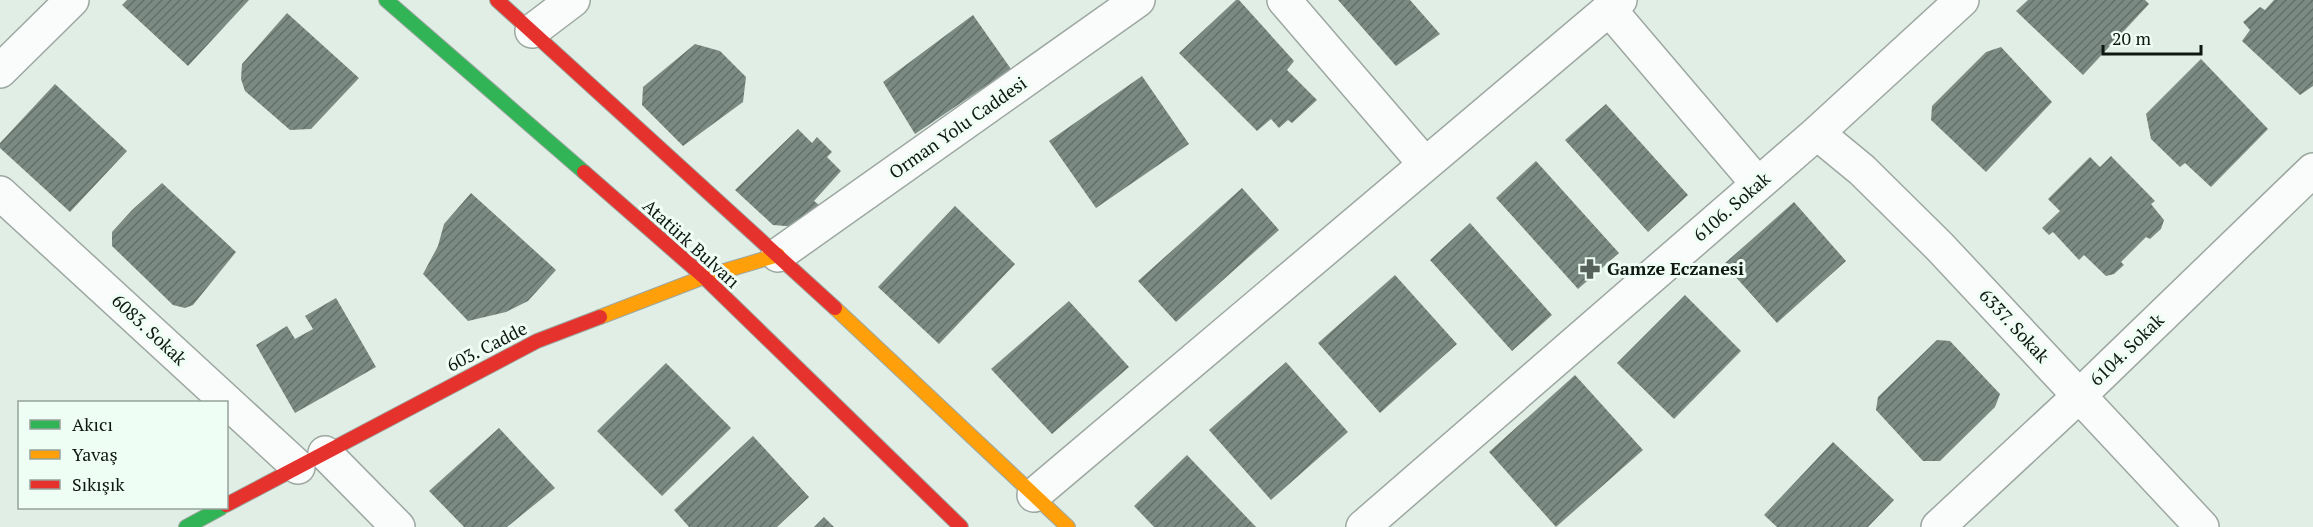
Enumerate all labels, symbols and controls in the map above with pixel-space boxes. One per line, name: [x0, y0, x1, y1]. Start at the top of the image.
scale bar: [2103, 18, 2200, 56]
text: 20 m: [2112, 26, 2152, 50]
street label: Orman Yolu Caddesi: [884, 71, 1031, 184]
street label: 6106. Sokak: [1688, 166, 1775, 246]
street label: Atatürk Bulvarı: [638, 193, 745, 293]
place label: Gamze Eczanesi: [1607, 256, 1744, 280]
pharmacy icon: Gamze Eczanesi: [1578, 257, 1602, 281]
street label: 6337. Sokak: [1974, 283, 2056, 368]
street label: 6083. Sokak: [107, 288, 193, 371]
street label: 6104. Sokak: [2084, 307, 2169, 391]
street label: 603. Cadde: [442, 316, 531, 377]
legend: [18, 401, 228, 509]
text: Akıcı: [72, 412, 113, 436]
text: Yavaş: [72, 442, 118, 466]
text: Sıkışık: [72, 472, 125, 496]

